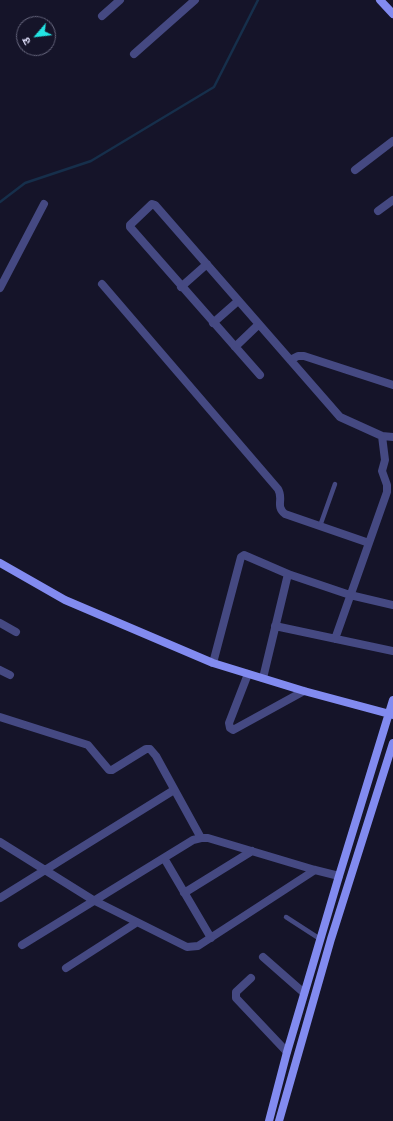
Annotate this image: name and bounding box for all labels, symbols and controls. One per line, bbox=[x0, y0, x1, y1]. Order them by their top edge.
north arrow bbox=[16, 16, 56, 56]
text: उ bbox=[19, 36, 33, 47]

